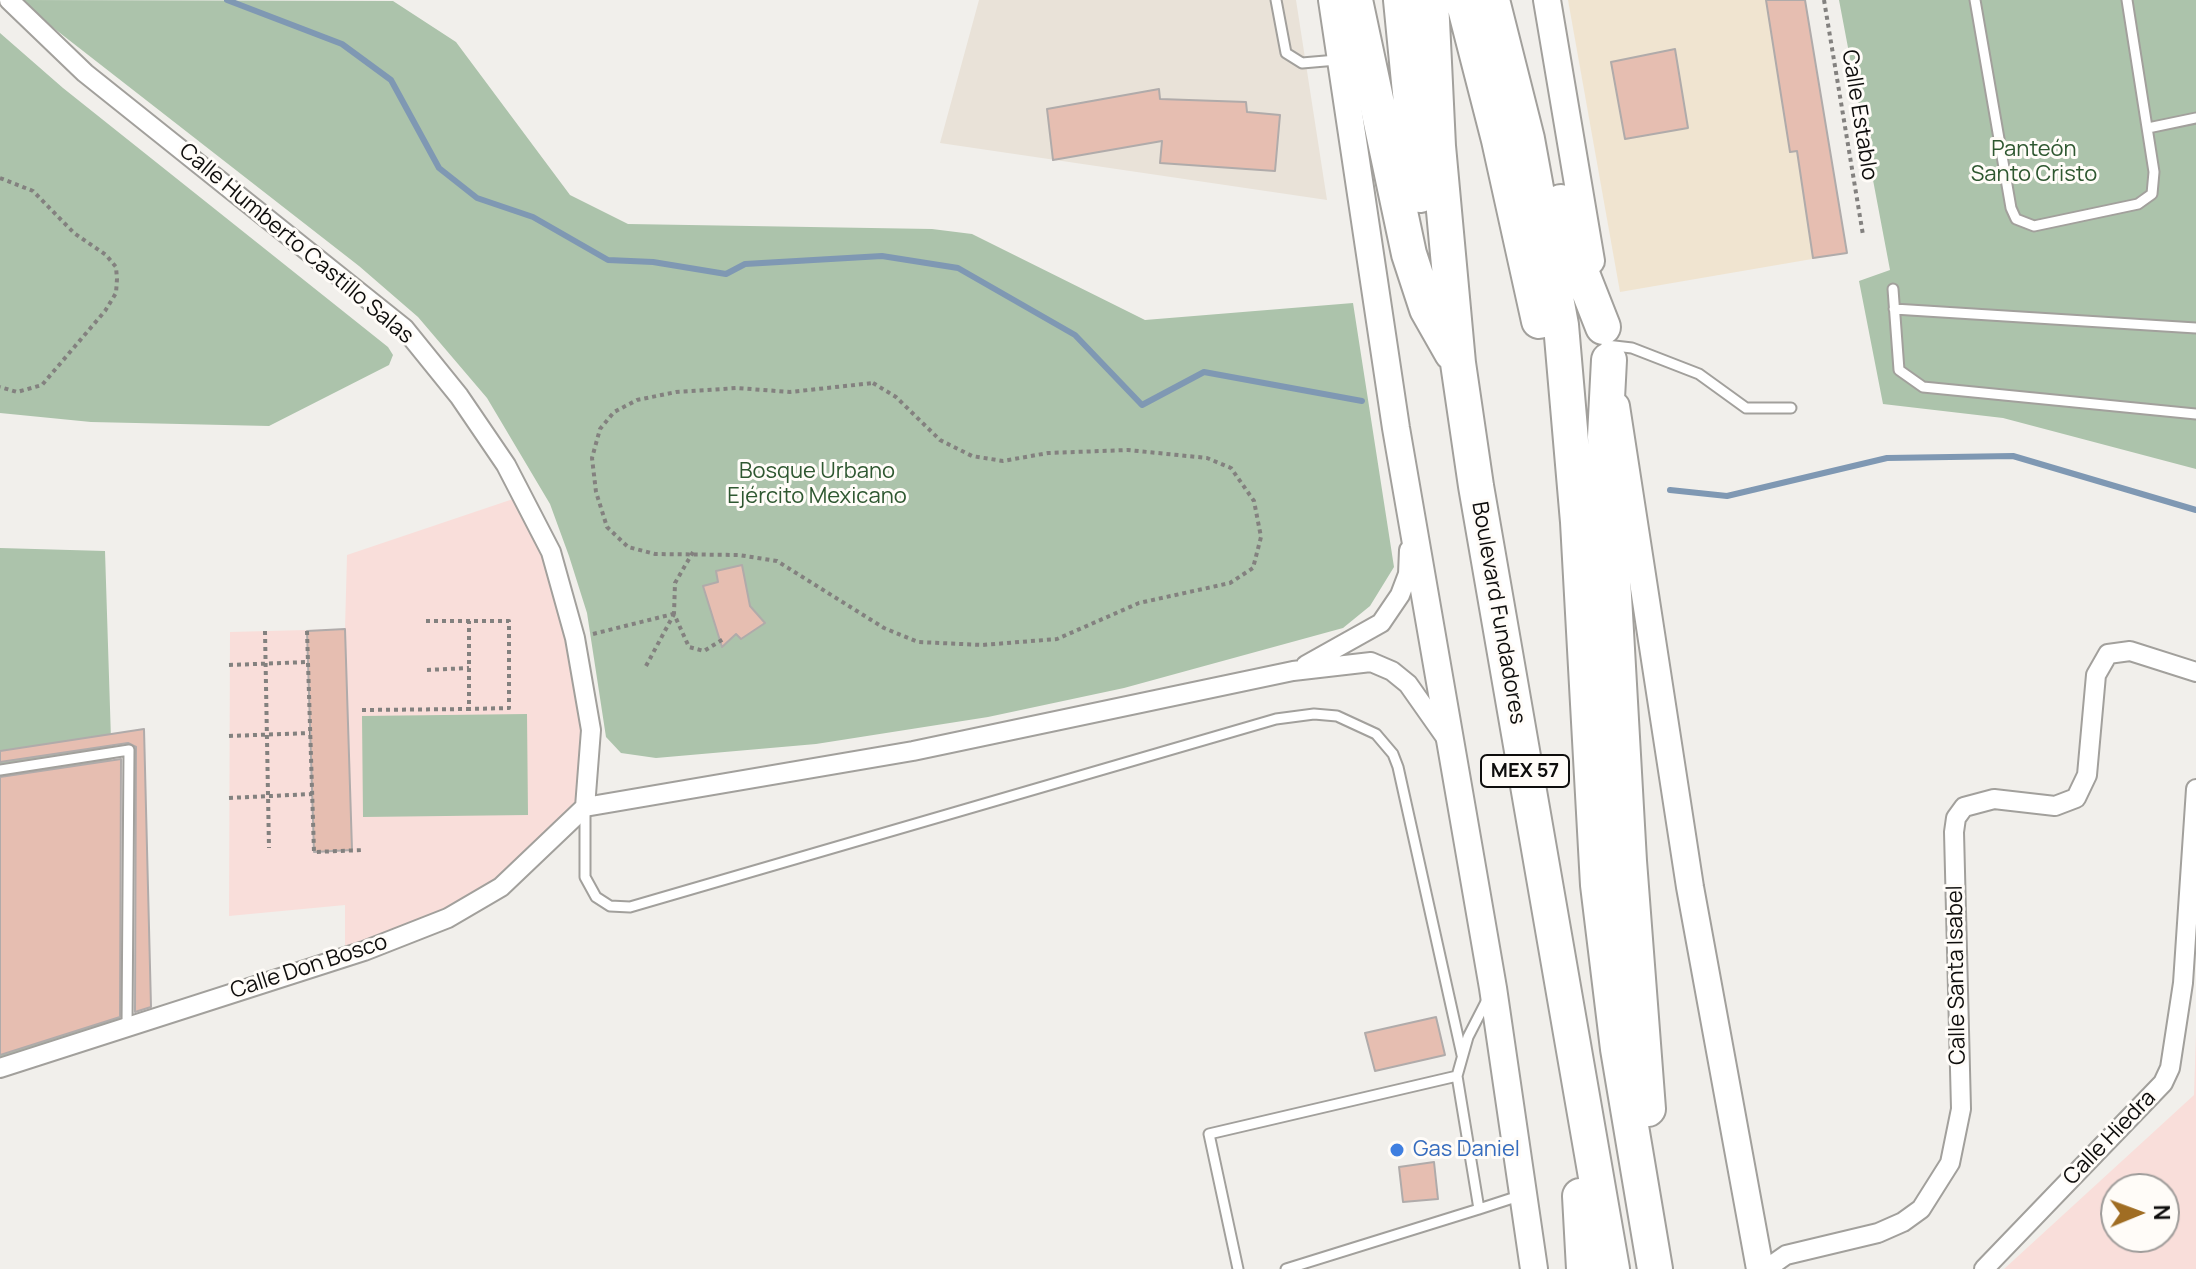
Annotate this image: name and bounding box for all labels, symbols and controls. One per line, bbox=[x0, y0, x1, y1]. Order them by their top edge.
street label: Calle Establo bbox=[1836, 48, 1882, 182]
park label: Panteón Santo Cristo bbox=[1971, 137, 2097, 188]
street label: Calle Humberto Castillo Salas bbox=[173, 138, 419, 350]
park label: Bosque Urbano Ejército Mexicano bbox=[727, 459, 907, 510]
street label: Boulevard Fundadores bbox=[1465, 500, 1531, 726]
road number: MEX 57 bbox=[1481, 755, 1569, 787]
street label: Calle Santa Isabel bbox=[1942, 885, 1972, 1065]
street label: Calle Don Bosco bbox=[227, 929, 391, 1005]
street label: Calle Hiedra bbox=[2058, 1085, 2162, 1191]
place label: Gas Daniel bbox=[1413, 1137, 1520, 1163]
marker: Gas Daniel bbox=[1388, 1141, 1406, 1159]
north arrow bbox=[2100, 1173, 2180, 1253]
text: N bbox=[2147, 1204, 2177, 1221]

